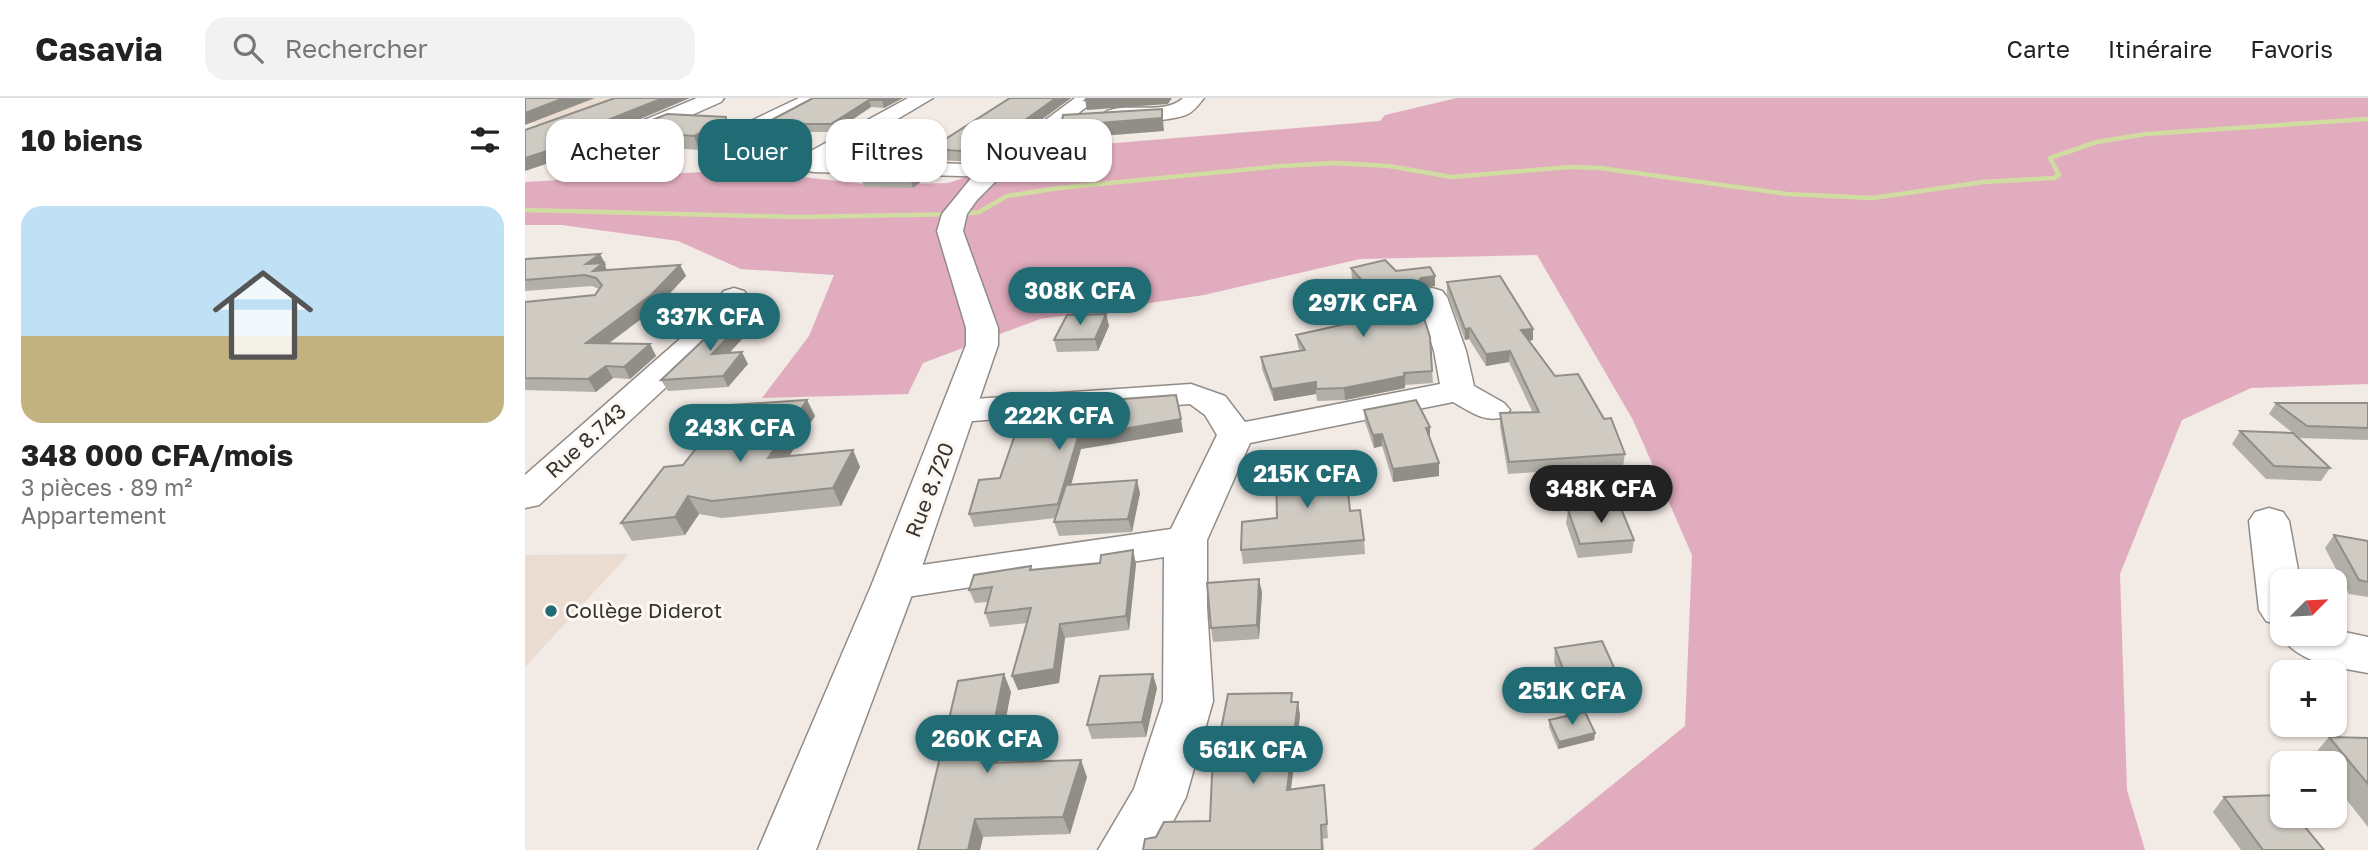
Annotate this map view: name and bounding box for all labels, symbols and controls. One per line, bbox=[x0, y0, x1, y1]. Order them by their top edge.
search box bbox=[205, 17, 695, 80]
text: Casavia bbox=[35, 29, 163, 68]
icon: search bbox=[229, 29, 267, 67]
text: Rechercher bbox=[285, 33, 428, 64]
text: Carte bbox=[2007, 34, 2070, 63]
text: Itinéraire bbox=[2108, 34, 2212, 63]
text: Favoris bbox=[2250, 34, 2333, 63]
chip: Acheter bbox=[546, 119, 684, 182]
chip: Louer bbox=[698, 119, 812, 182]
chip: Filtres bbox=[826, 119, 947, 182]
chip: Nouveau bbox=[961, 119, 1112, 182]
icon: filters bbox=[466, 121, 504, 159]
text: 10 biens bbox=[21, 122, 143, 158]
icon: home bbox=[200, 252, 326, 378]
pin: 308K CFA bbox=[1008, 268, 1152, 327]
text: 308K CFA bbox=[1024, 276, 1136, 304]
pin: 297K CFA bbox=[1291, 280, 1435, 339]
text: 297K CFA bbox=[1309, 288, 1417, 316]
pin: 337K CFA bbox=[638, 294, 782, 353]
text: 337K CFA bbox=[656, 302, 764, 330]
pin: 222K CFA bbox=[987, 392, 1131, 452]
street label: Rue 8.743 bbox=[540, 397, 631, 483]
text: 222K CFA bbox=[1004, 401, 1114, 429]
pin: 243K CFA bbox=[668, 404, 812, 464]
text: 243K CFA bbox=[685, 413, 795, 441]
text: 348 000 CFA/mois bbox=[21, 437, 293, 473]
street label: Rue 8.720 bbox=[899, 439, 959, 541]
pin: 215K CFA bbox=[1235, 450, 1379, 510]
text: 215K CFA bbox=[1253, 459, 1361, 487]
pin: 348K CFA bbox=[1529, 466, 1673, 525]
text: 3 pièces · 89 m² bbox=[21, 473, 193, 501]
text: 348K CFA bbox=[1546, 474, 1656, 502]
text: Appartement bbox=[21, 501, 166, 529]
north arrow bbox=[2270, 569, 2347, 646]
map controls bbox=[2270, 569, 2347, 828]
place label: Collège Diderot bbox=[565, 597, 722, 623]
marker: Collège Diderot bbox=[543, 603, 559, 619]
button: + bbox=[2270, 660, 2347, 737]
pin: 251K CFA bbox=[1500, 668, 1644, 727]
text: 251K CFA bbox=[1518, 676, 1626, 704]
pin: 260K CFA bbox=[915, 716, 1059, 775]
text: 260K CFA bbox=[931, 724, 1043, 752]
pin: 561K CFA bbox=[1181, 726, 1325, 786]
text: 561K CFA bbox=[1199, 735, 1307, 763]
button: − bbox=[2270, 751, 2347, 828]

